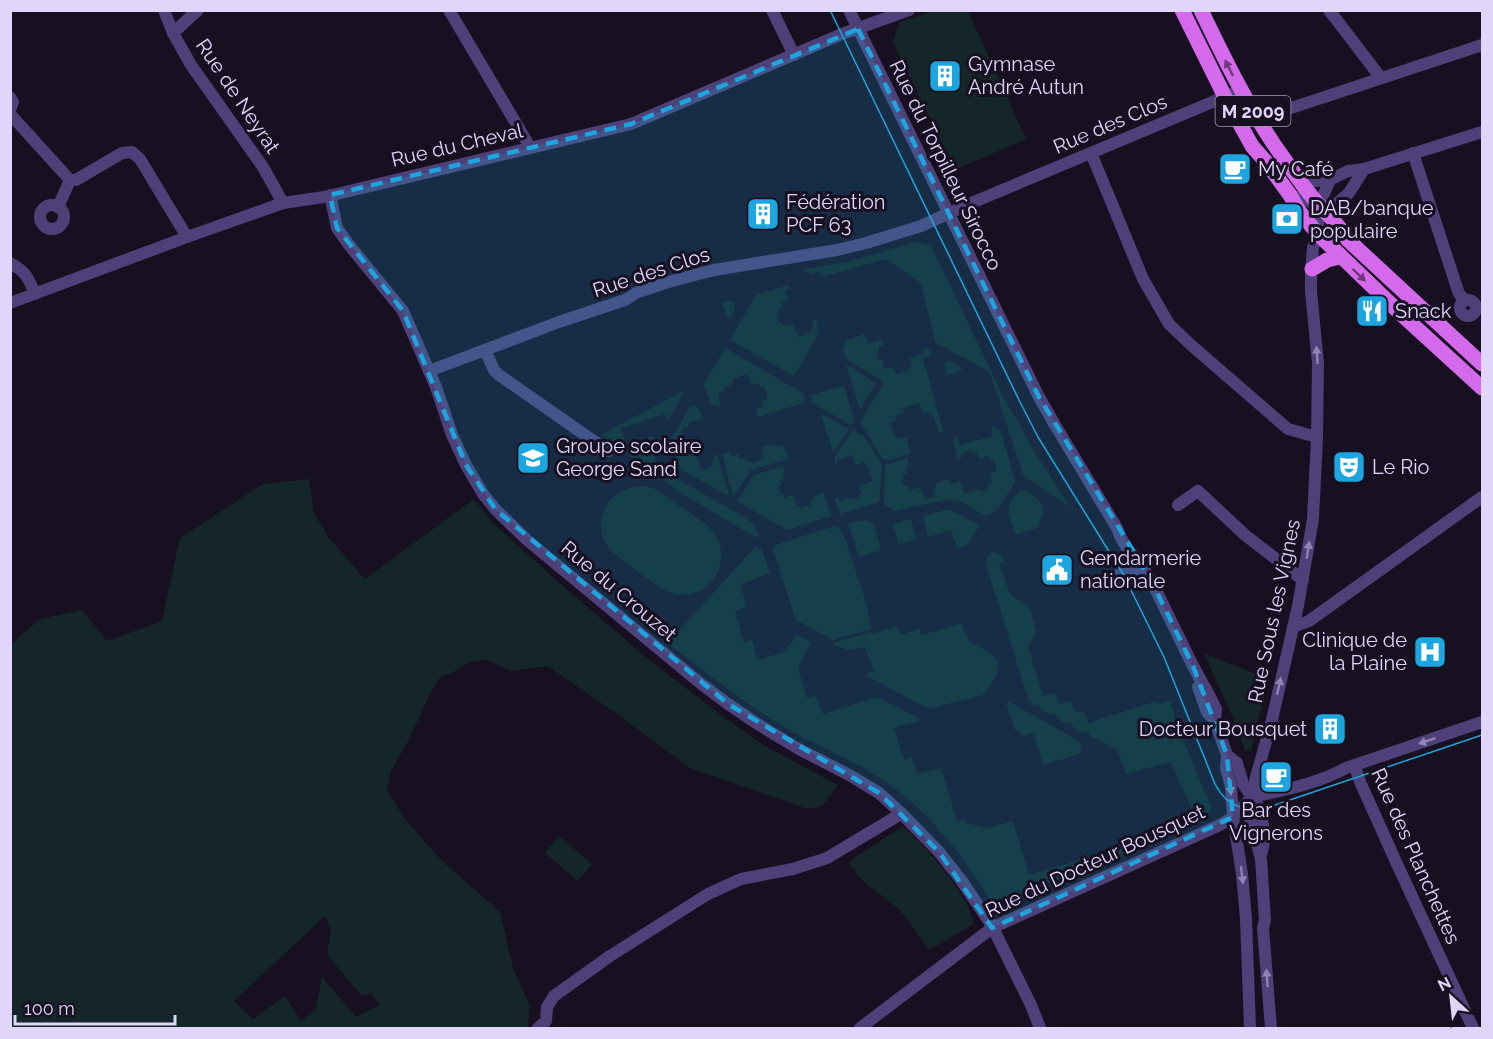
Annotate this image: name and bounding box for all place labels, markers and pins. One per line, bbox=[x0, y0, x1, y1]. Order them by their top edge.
place label: Gymnase André Autun bbox=[968, 52, 1084, 99]
building icon: Gymnase André Autun bbox=[927, 58, 963, 94]
cafe icon: My Café bbox=[1217, 151, 1253, 187]
place label: My Café bbox=[1258, 157, 1334, 181]
place label: Fédération PCF 63 bbox=[786, 190, 885, 237]
building icon: Fédération PCF 63 bbox=[745, 196, 781, 232]
place label: DAB/banque populaire bbox=[1310, 196, 1434, 243]
bank icon: DAB/banque populaire bbox=[1269, 201, 1305, 237]
restaurant icon: Snack bbox=[1354, 293, 1390, 329]
place label: Snack bbox=[1395, 299, 1452, 323]
place label: Groupe scolaire George Sand bbox=[556, 434, 702, 481]
school or university icon: Groupe scolaire George Sand bbox=[515, 440, 551, 476]
theatre icon: Le Rio bbox=[1331, 449, 1367, 485]
place label: Le Rio bbox=[1372, 455, 1430, 479]
place label: Gendarmerie nationale bbox=[1080, 546, 1202, 593]
public building icon: Gendarmerie nationale bbox=[1039, 552, 1075, 588]
place label: Clinique de la Plaine bbox=[1302, 628, 1407, 675]
hospital icon: Clinique de la Plaine bbox=[1412, 634, 1448, 670]
building icon: Docteur Bousquet bbox=[1312, 711, 1348, 747]
place label: Docteur Bousquet bbox=[1139, 717, 1307, 741]
cafe icon: Bar des Vignerons bbox=[1258, 759, 1294, 795]
place label: Bar des Vignerons bbox=[1229, 798, 1323, 845]

